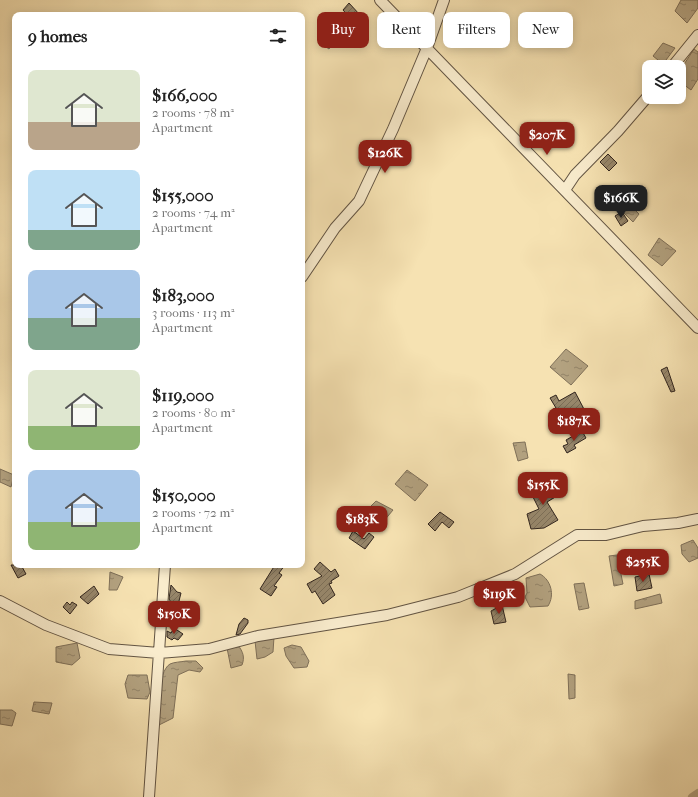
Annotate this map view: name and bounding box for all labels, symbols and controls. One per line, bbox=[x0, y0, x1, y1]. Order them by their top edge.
chip: Buy bbox=[317, 12, 369, 48]
chip: Rent bbox=[377, 12, 435, 48]
chip: Filters bbox=[443, 12, 510, 48]
chip: New bbox=[518, 12, 573, 48]
icon: filters bbox=[267, 25, 289, 47]
text: 9 homes bbox=[28, 26, 87, 46]
map controls bbox=[642, 60, 686, 104]
button: layers bbox=[642, 60, 686, 104]
text: $166,000 bbox=[152, 85, 217, 105]
icon: home bbox=[60, 86, 108, 134]
text: 2 rooms · 78 m² bbox=[152, 105, 234, 120]
text: Apartment bbox=[152, 120, 213, 135]
pin: $207K bbox=[519, 122, 575, 156]
text: $207K bbox=[529, 127, 565, 142]
pin: $126K bbox=[357, 140, 413, 174]
text: $126K bbox=[368, 145, 402, 160]
text: $155,000 bbox=[152, 185, 214, 205]
pin: $166K bbox=[593, 185, 649, 219]
icon: home bbox=[60, 186, 108, 234]
text: $166K bbox=[603, 190, 639, 205]
text: 2 rooms · 74 m² bbox=[152, 205, 235, 220]
text: Apartment bbox=[152, 220, 213, 235]
text: $183,000 bbox=[152, 285, 215, 305]
icon: home bbox=[60, 286, 108, 334]
text: 3 rooms · 113 m² bbox=[152, 305, 234, 320]
text: Apartment bbox=[152, 320, 213, 335]
text: $119,000 bbox=[152, 385, 214, 405]
icon: home bbox=[60, 386, 108, 434]
text: 2 rooms · 80 m² bbox=[152, 405, 235, 420]
pin: $187K bbox=[546, 408, 602, 442]
text: $187K bbox=[557, 413, 591, 428]
text: Apartment bbox=[152, 420, 213, 435]
pin: $155K bbox=[515, 472, 571, 506]
text: $155K bbox=[527, 477, 559, 492]
text: $150,000 bbox=[152, 485, 216, 505]
icon: home bbox=[60, 486, 108, 534]
text: 2 rooms · 72 m² bbox=[152, 505, 234, 520]
pin: $183K bbox=[334, 506, 390, 540]
text: $183K bbox=[345, 511, 379, 526]
text: Apartment bbox=[152, 520, 213, 535]
pin: $255K bbox=[615, 549, 671, 583]
text: $255K bbox=[626, 554, 660, 569]
pin: $119K bbox=[471, 581, 527, 615]
text: $119K bbox=[483, 586, 515, 601]
pin: $150K bbox=[146, 601, 202, 635]
text: $150K bbox=[157, 606, 191, 621]

